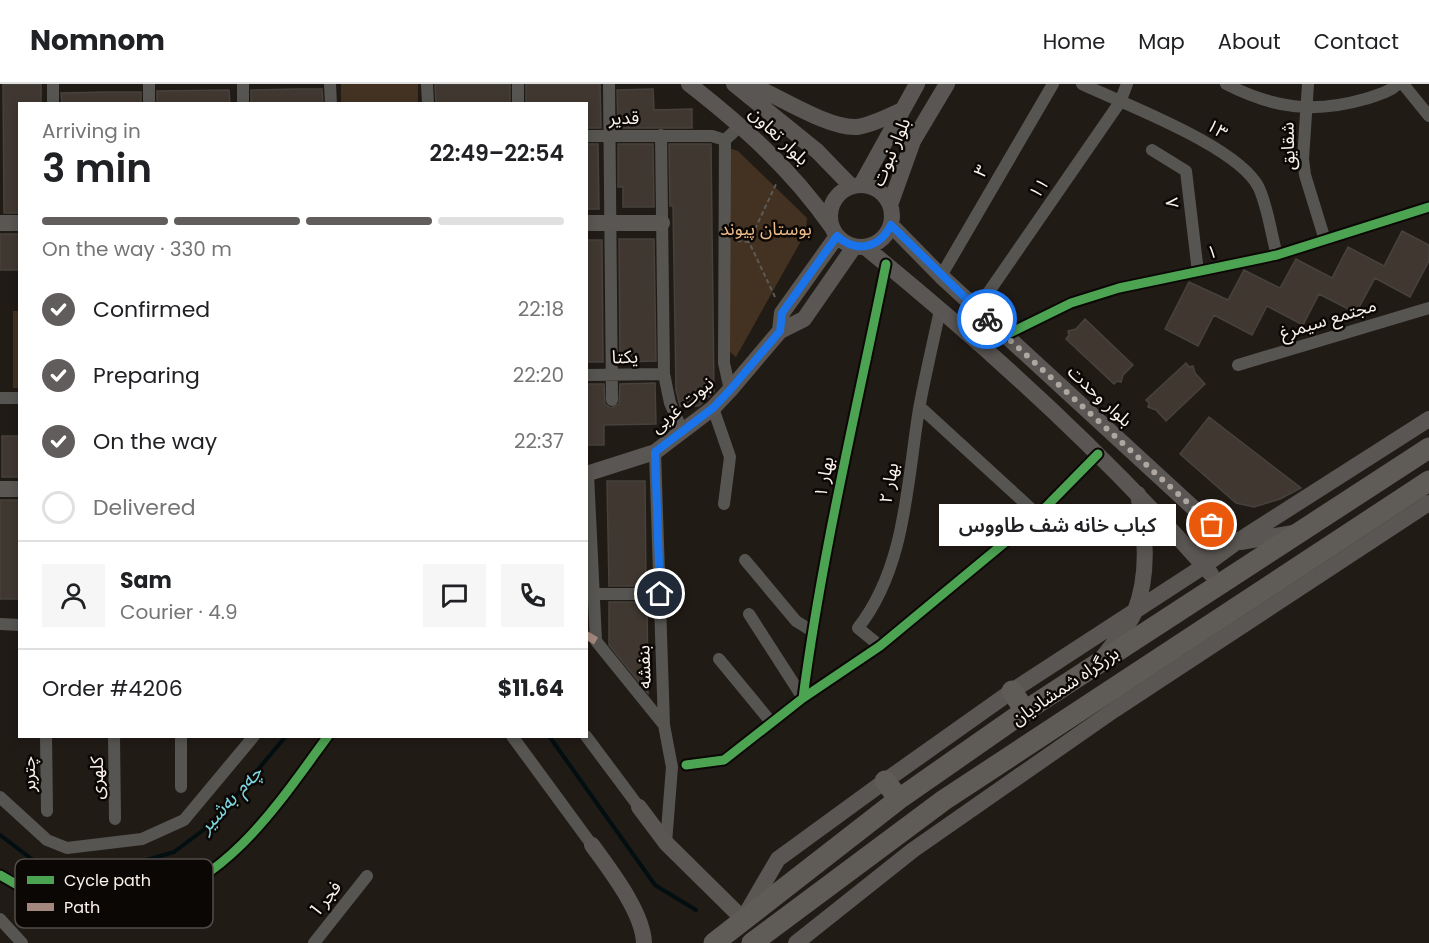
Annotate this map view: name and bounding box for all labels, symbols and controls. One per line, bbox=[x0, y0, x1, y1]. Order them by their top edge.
text: Nomnom bbox=[30, 21, 165, 60]
text: Home bbox=[1043, 27, 1105, 56]
text: Map bbox=[1138, 27, 1185, 56]
text: About bbox=[1218, 27, 1281, 56]
text: Contact bbox=[1314, 27, 1399, 56]
street label: بلوار تعاون bbox=[744, 101, 815, 171]
street label: قدیر bbox=[608, 105, 639, 130]
street label: ۱۳ bbox=[1202, 112, 1233, 145]
street label: بلوار نبوت bbox=[865, 114, 916, 190]
text: Arriving in bbox=[42, 117, 141, 145]
street label: شقایق bbox=[1275, 122, 1300, 170]
text: 22:49–22:54 bbox=[429, 138, 564, 169]
text: 3 min bbox=[42, 141, 152, 196]
street label: ۳ bbox=[967, 160, 994, 181]
street label: ۱۱ bbox=[1022, 172, 1055, 203]
street label: ۸ bbox=[1158, 196, 1185, 210]
park label: بوستان پیوند bbox=[720, 216, 812, 241]
text: On the way · 330 m bbox=[42, 235, 232, 263]
street label: ۱ bbox=[1204, 238, 1220, 265]
courier bbox=[957, 289, 1017, 349]
street label: مجتمع سیمرغ bbox=[1276, 292, 1380, 347]
icon: check bbox=[42, 293, 75, 326]
text: Confirmed bbox=[93, 294, 210, 325]
text: 22:18 bbox=[518, 295, 564, 323]
icon: bike bbox=[971, 303, 1004, 336]
street label: یکتا bbox=[612, 344, 638, 369]
icon: check bbox=[42, 359, 75, 392]
street label: بلوار وحدت bbox=[1062, 359, 1138, 432]
text: Preparing bbox=[93, 360, 200, 391]
text: 22:20 bbox=[513, 361, 564, 389]
street label: نبوت غربی bbox=[645, 371, 719, 439]
icon: check bbox=[42, 425, 75, 458]
text: On the way bbox=[93, 426, 217, 457]
text: 22:37 bbox=[514, 427, 564, 455]
street label: بهار ۱ bbox=[807, 454, 840, 499]
street label: بهار ۲ bbox=[873, 461, 904, 505]
text: Delivered bbox=[93, 492, 196, 523]
pin bbox=[1186, 499, 1237, 550]
callout: کباب خانه شف طاووس bbox=[939, 504, 1176, 546]
icon: bag bbox=[1195, 508, 1228, 541]
text: کباب خانه شف طاووس bbox=[959, 511, 1156, 539]
button: person bbox=[42, 564, 105, 627]
button: chat bbox=[423, 564, 486, 627]
button: phone bbox=[501, 564, 564, 627]
text: Sam bbox=[120, 565, 172, 596]
pin bbox=[634, 568, 685, 619]
icon: home bbox=[643, 577, 676, 610]
text: Courier · 4.9 bbox=[120, 598, 238, 626]
street label: بزرگراه شمشادیان bbox=[1006, 640, 1123, 731]
street label: بنفشه bbox=[630, 645, 657, 689]
text: Order #4206 bbox=[42, 673, 183, 704]
text: $11.64 bbox=[498, 673, 564, 704]
street label: چتربر bbox=[16, 756, 41, 793]
street label: کلهری bbox=[84, 756, 109, 799]
water label: چەم بەشیر bbox=[190, 759, 270, 841]
legend bbox=[15, 859, 213, 928]
text: Cycle path bbox=[64, 869, 151, 892]
street label: فجر 1 bbox=[304, 875, 347, 920]
text: Path bbox=[64, 896, 100, 919]

